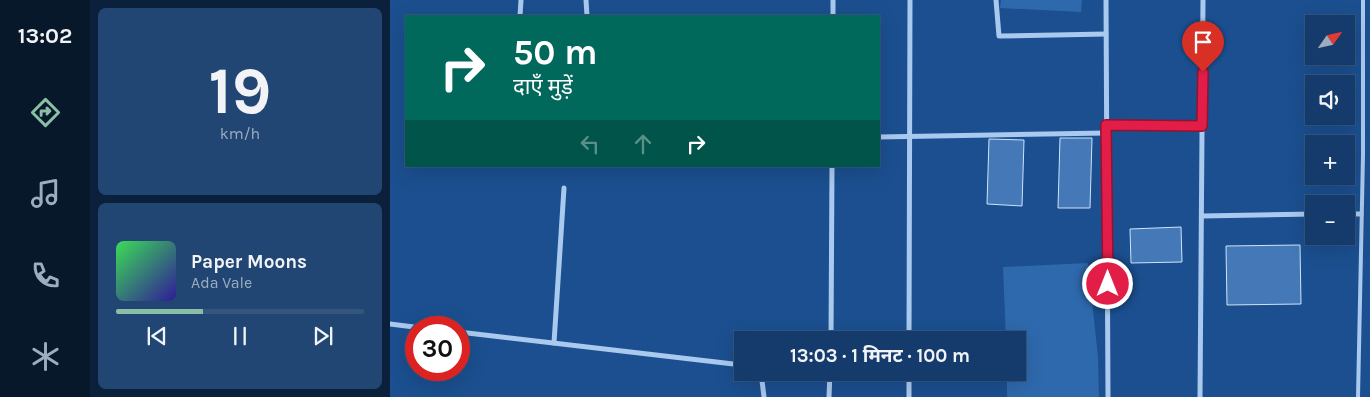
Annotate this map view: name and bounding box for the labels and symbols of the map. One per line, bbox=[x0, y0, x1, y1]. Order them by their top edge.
north arrow bbox=[1305, 15, 1355, 65]
pin bbox=[1182, 21, 1224, 72]
position arrow bbox=[1081, 257, 1133, 309]
speed limit sign: 30 bbox=[405, 316, 470, 381]

